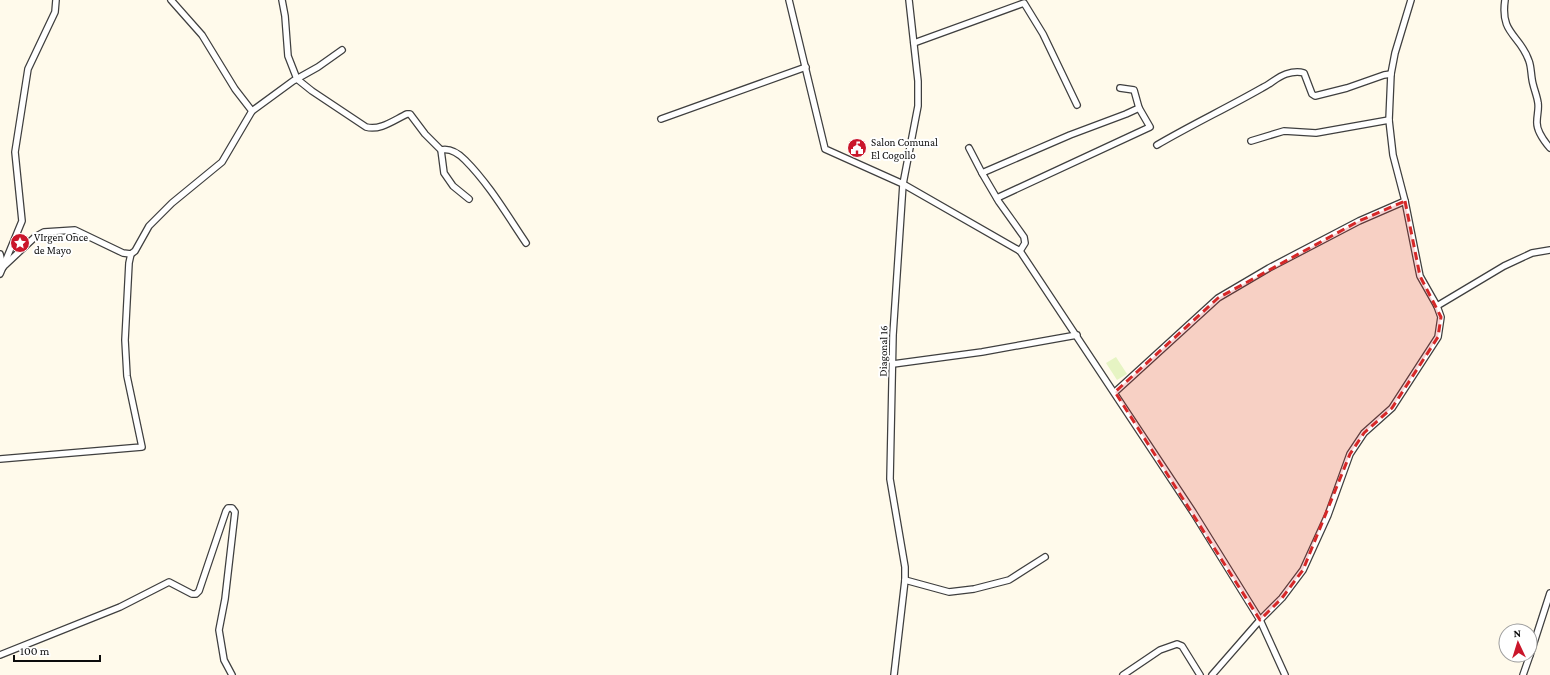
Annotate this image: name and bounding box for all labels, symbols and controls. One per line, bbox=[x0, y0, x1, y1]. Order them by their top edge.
place label: Salon Comunal El Cogollo bbox=[871, 136, 938, 162]
public building icon: Salon Comunal El Cogollo bbox=[846, 137, 868, 159]
place label: VIrgen Once de Mayo bbox=[34, 231, 88, 257]
place icon: VIrgen Once de Mayo bbox=[9, 232, 31, 254]
street label: Diagonal 16 bbox=[877, 325, 890, 377]
north arrow bbox=[1498, 623, 1538, 663]
text: N bbox=[1513, 627, 1522, 639]
scale bar bbox=[14, 637, 100, 663]
text: 100 m bbox=[20, 644, 50, 658]

